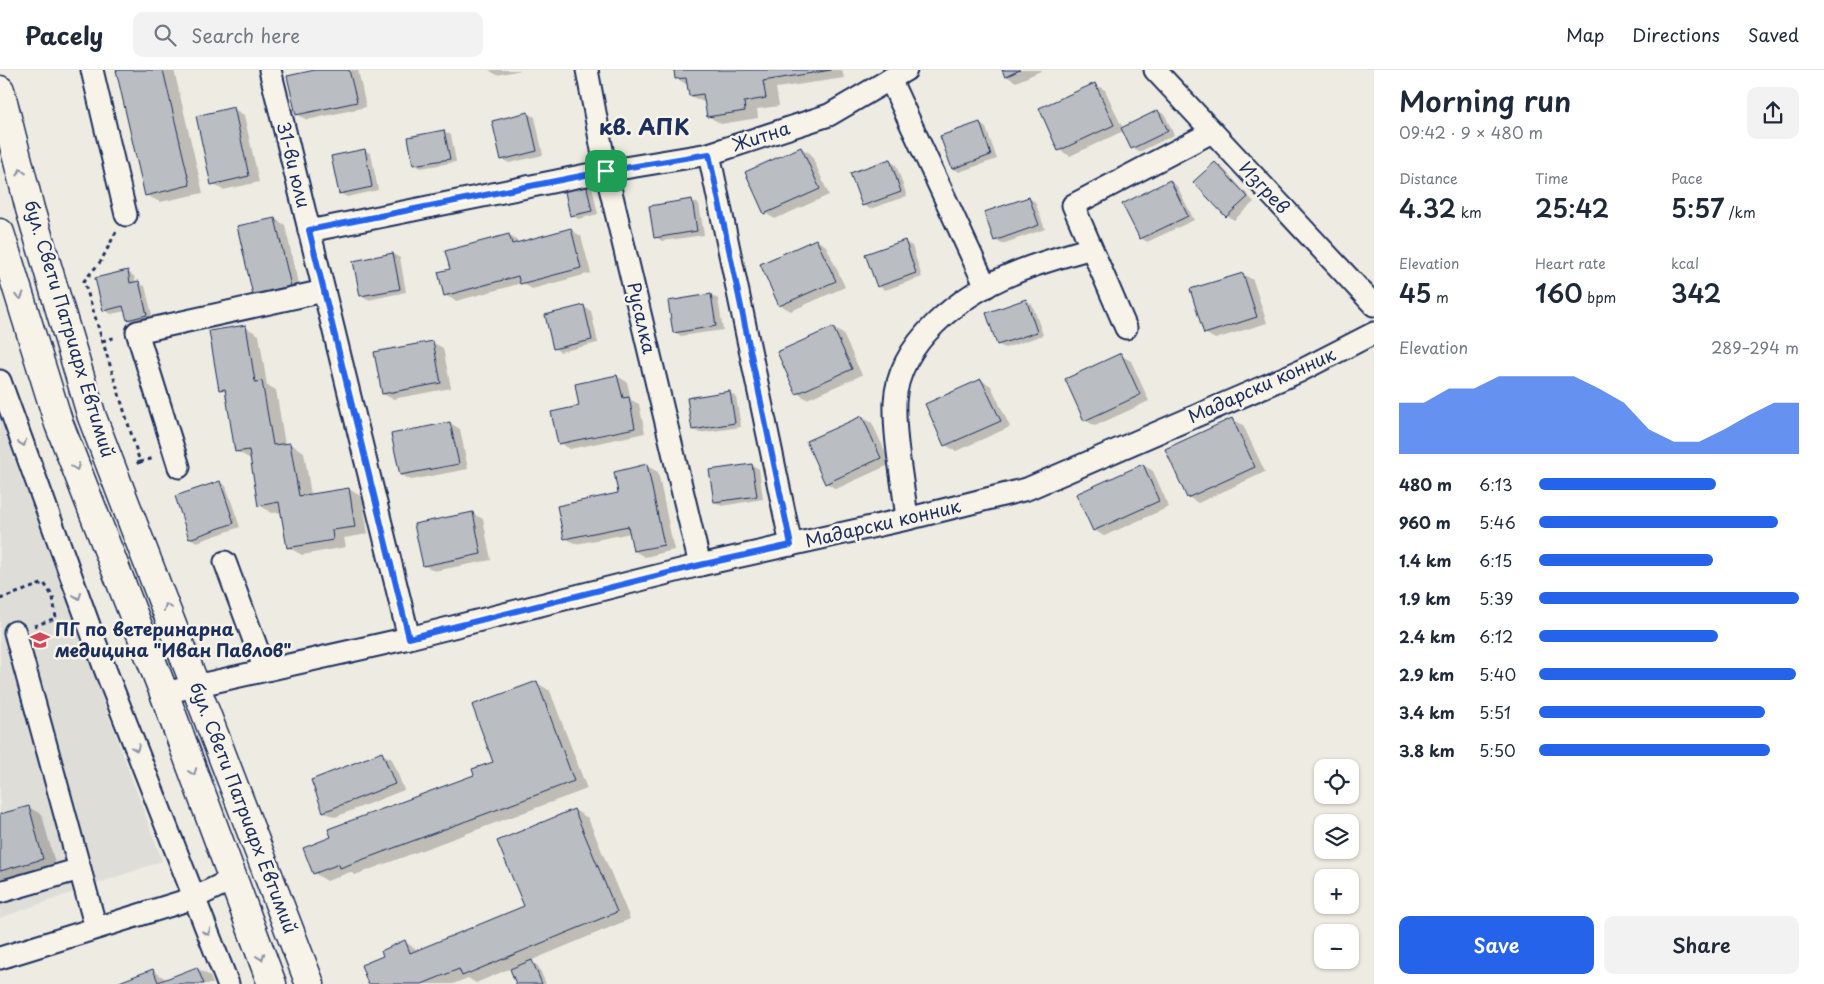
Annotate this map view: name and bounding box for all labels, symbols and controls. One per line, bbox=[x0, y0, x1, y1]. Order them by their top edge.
search box bbox=[133, 12, 483, 57]
text: Pacely bbox=[25, 17, 103, 53]
icon: search bbox=[151, 21, 179, 49]
text: Search here bbox=[191, 21, 300, 49]
text: Map bbox=[1566, 21, 1604, 48]
text: Directions bbox=[1632, 21, 1720, 48]
text: Saved bbox=[1748, 21, 1799, 48]
text: Morning run bbox=[1399, 79, 1571, 122]
button: share bbox=[1747, 87, 1799, 139]
district label: кв. АПК bbox=[599, 109, 690, 142]
street label: Житна bbox=[728, 113, 794, 158]
street label: 31-ви юли bbox=[271, 119, 318, 211]
text: 09:42 · 9 × 480 m bbox=[1399, 120, 1543, 144]
pin bbox=[585, 150, 627, 192]
street label: Изгрев bbox=[1234, 155, 1296, 219]
icon: arrive bbox=[592, 157, 620, 185]
one-way arrow bbox=[16, 167, 27, 176]
text: Distance bbox=[1399, 168, 1458, 189]
text: Time bbox=[1535, 168, 1568, 189]
text: Pace bbox=[1671, 168, 1703, 189]
text: 4.32 bbox=[1399, 189, 1456, 227]
text: 25:42 bbox=[1535, 189, 1609, 227]
text: 5:57 bbox=[1671, 189, 1724, 227]
street label: бул. Свети Патриарх Евтимий bbox=[18, 197, 122, 460]
text: km bbox=[1456, 202, 1482, 223]
text: /km bbox=[1724, 202, 1756, 223]
text: Elevation bbox=[1399, 253, 1459, 274]
text: Heart rate bbox=[1535, 253, 1606, 274]
text: kcal bbox=[1671, 253, 1699, 274]
text: 45 bbox=[1399, 274, 1432, 312]
text: 160 bbox=[1535, 274, 1583, 312]
text: 342 bbox=[1671, 274, 1721, 312]
street label: Русалка bbox=[621, 279, 664, 357]
text: m bbox=[1432, 287, 1449, 308]
text: bpm bbox=[1583, 287, 1616, 308]
one-way arrow bbox=[14, 292, 24, 300]
text: Elevation bbox=[1399, 335, 1468, 359]
text: 289–294 m bbox=[1711, 335, 1799, 359]
street label: Мадарски конник bbox=[1183, 340, 1340, 429]
one-way arrow bbox=[17, 438, 27, 447]
one-way arrow bbox=[70, 462, 80, 471]
text: 480 m bbox=[1399, 472, 1452, 496]
text: 6:13 bbox=[1479, 472, 1513, 496]
street label: Мадарски конник bbox=[802, 491, 963, 554]
text: 960 m bbox=[1399, 510, 1451, 534]
text: 5:46 bbox=[1479, 510, 1516, 534]
text: 1.4 km bbox=[1399, 548, 1451, 572]
text: 6:15 bbox=[1479, 548, 1512, 572]
text: 1.9 km bbox=[1399, 586, 1451, 610]
text: 5:39 bbox=[1479, 586, 1513, 610]
one-way arrow bbox=[72, 591, 82, 600]
one-way arrow bbox=[162, 604, 172, 612]
place label: ПГ по ветеринарна медицина "Иван Павлов" bbox=[55, 615, 292, 663]
text: 2.4 km bbox=[1399, 624, 1455, 648]
text: 6:12 bbox=[1479, 624, 1513, 648]
school or university icon: ПГ по ветеринарна медицина "Иван Павлов" bbox=[29, 629, 51, 651]
text: 2.9 km bbox=[1399, 662, 1454, 686]
text: 5:40 bbox=[1479, 662, 1516, 686]
street label: бул. Свети Патриарх Евтимий bbox=[184, 678, 305, 937]
text: 3.4 km bbox=[1399, 700, 1455, 724]
text: 5:51 bbox=[1479, 700, 1511, 724]
text: 3.8 km bbox=[1399, 738, 1455, 762]
text: 5:50 bbox=[1479, 738, 1516, 762]
one-way arrow bbox=[129, 743, 140, 752]
map controls bbox=[1314, 759, 1359, 969]
button: locate bbox=[1314, 759, 1359, 804]
one-way arrow bbox=[187, 767, 197, 775]
button: layers bbox=[1314, 814, 1359, 859]
button: + bbox=[1314, 869, 1359, 914]
button: Save bbox=[1399, 916, 1594, 974]
button: Share bbox=[1604, 916, 1799, 974]
button: − bbox=[1314, 924, 1359, 969]
one-way arrow bbox=[201, 927, 212, 936]
one-way arrow bbox=[255, 952, 265, 960]

